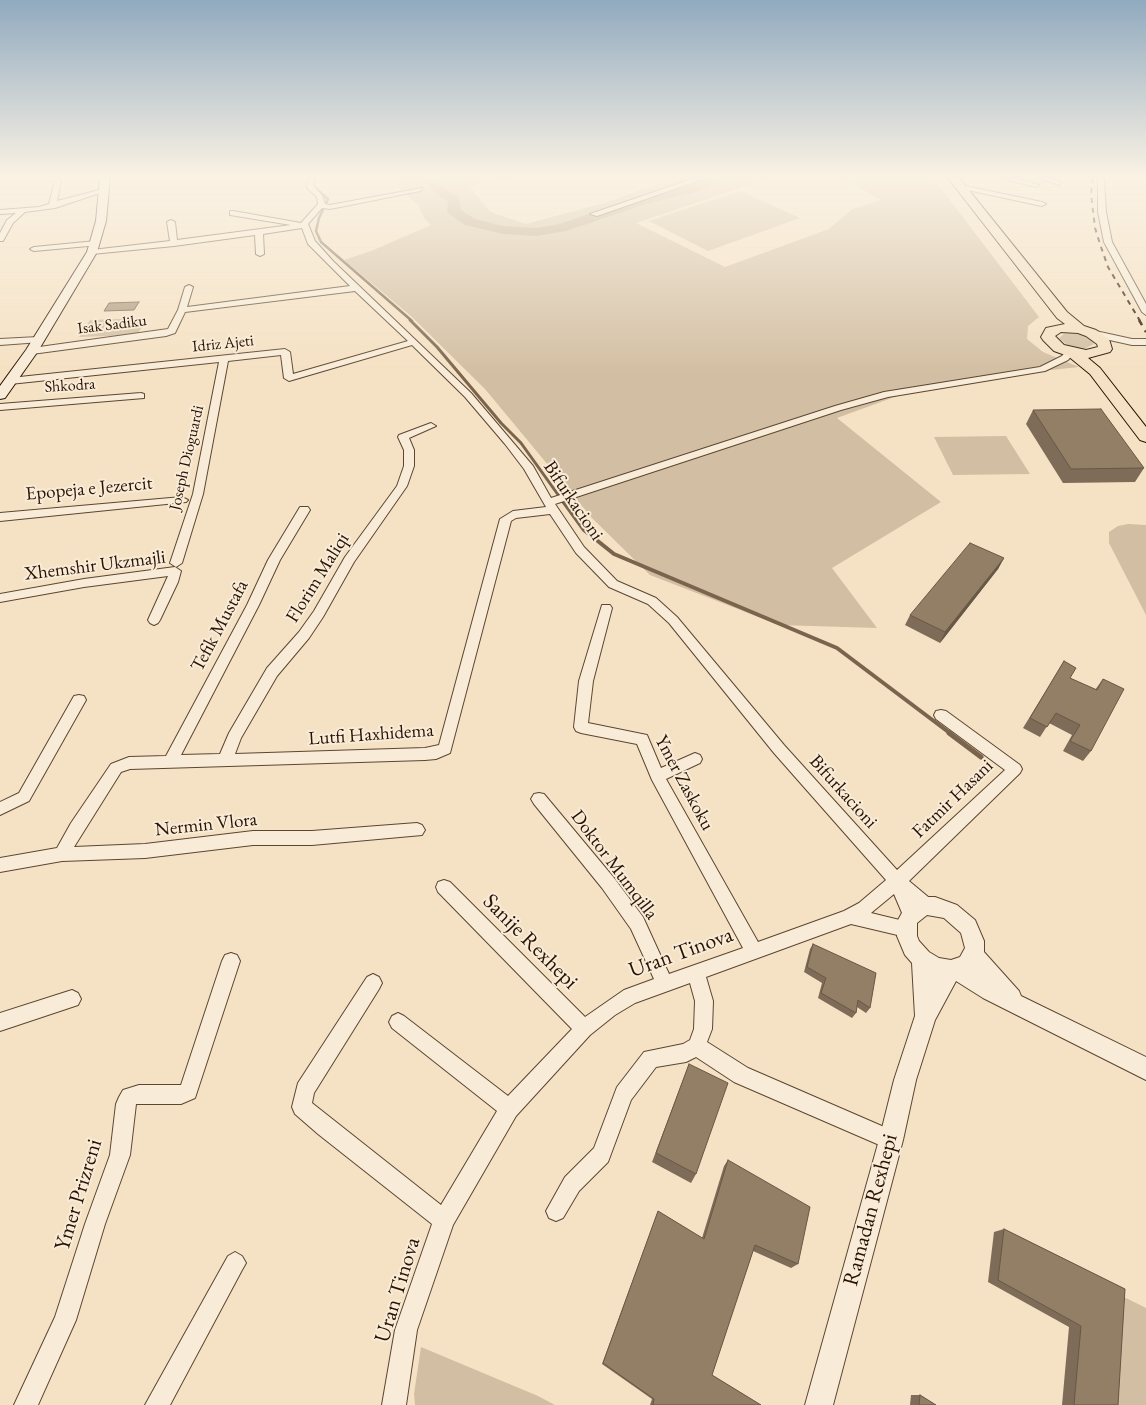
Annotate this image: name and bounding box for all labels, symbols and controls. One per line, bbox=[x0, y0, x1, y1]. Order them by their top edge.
street label: Isak Sadiku bbox=[76, 311, 148, 339]
street label: Idriz Ajeti bbox=[191, 331, 255, 357]
street label: Shkodra bbox=[44, 375, 96, 397]
street label: Joseph Dioguardi bbox=[166, 404, 208, 512]
street label: Bifurkacioni bbox=[538, 457, 608, 545]
street label: Epopeja e Jezercit bbox=[25, 472, 153, 506]
street label: Florim Maliqi bbox=[281, 529, 355, 627]
street label: Xhemshir Ukzmajli bbox=[23, 546, 167, 586]
street label: Tefik Mustafa bbox=[186, 576, 254, 676]
street label: Lutfi Haxhidema bbox=[308, 719, 434, 751]
street label: Ymer Zaskoku bbox=[649, 731, 719, 835]
street label: Bifurkacioni bbox=[804, 750, 882, 834]
street label: Fatmir Hasani bbox=[908, 755, 998, 843]
street label: Doktor Mumqilla bbox=[565, 806, 663, 924]
street label: Nermin Vlora bbox=[154, 808, 258, 842]
street label: Sanije Rexhepi bbox=[477, 889, 583, 995]
street label: Uran Tinova bbox=[625, 922, 737, 984]
street label: Ramadan Rexhepi bbox=[838, 1131, 904, 1289]
street label: Ymer Prizreni bbox=[50, 1136, 108, 1254]
street label: Uran Tinova bbox=[369, 1234, 427, 1346]

